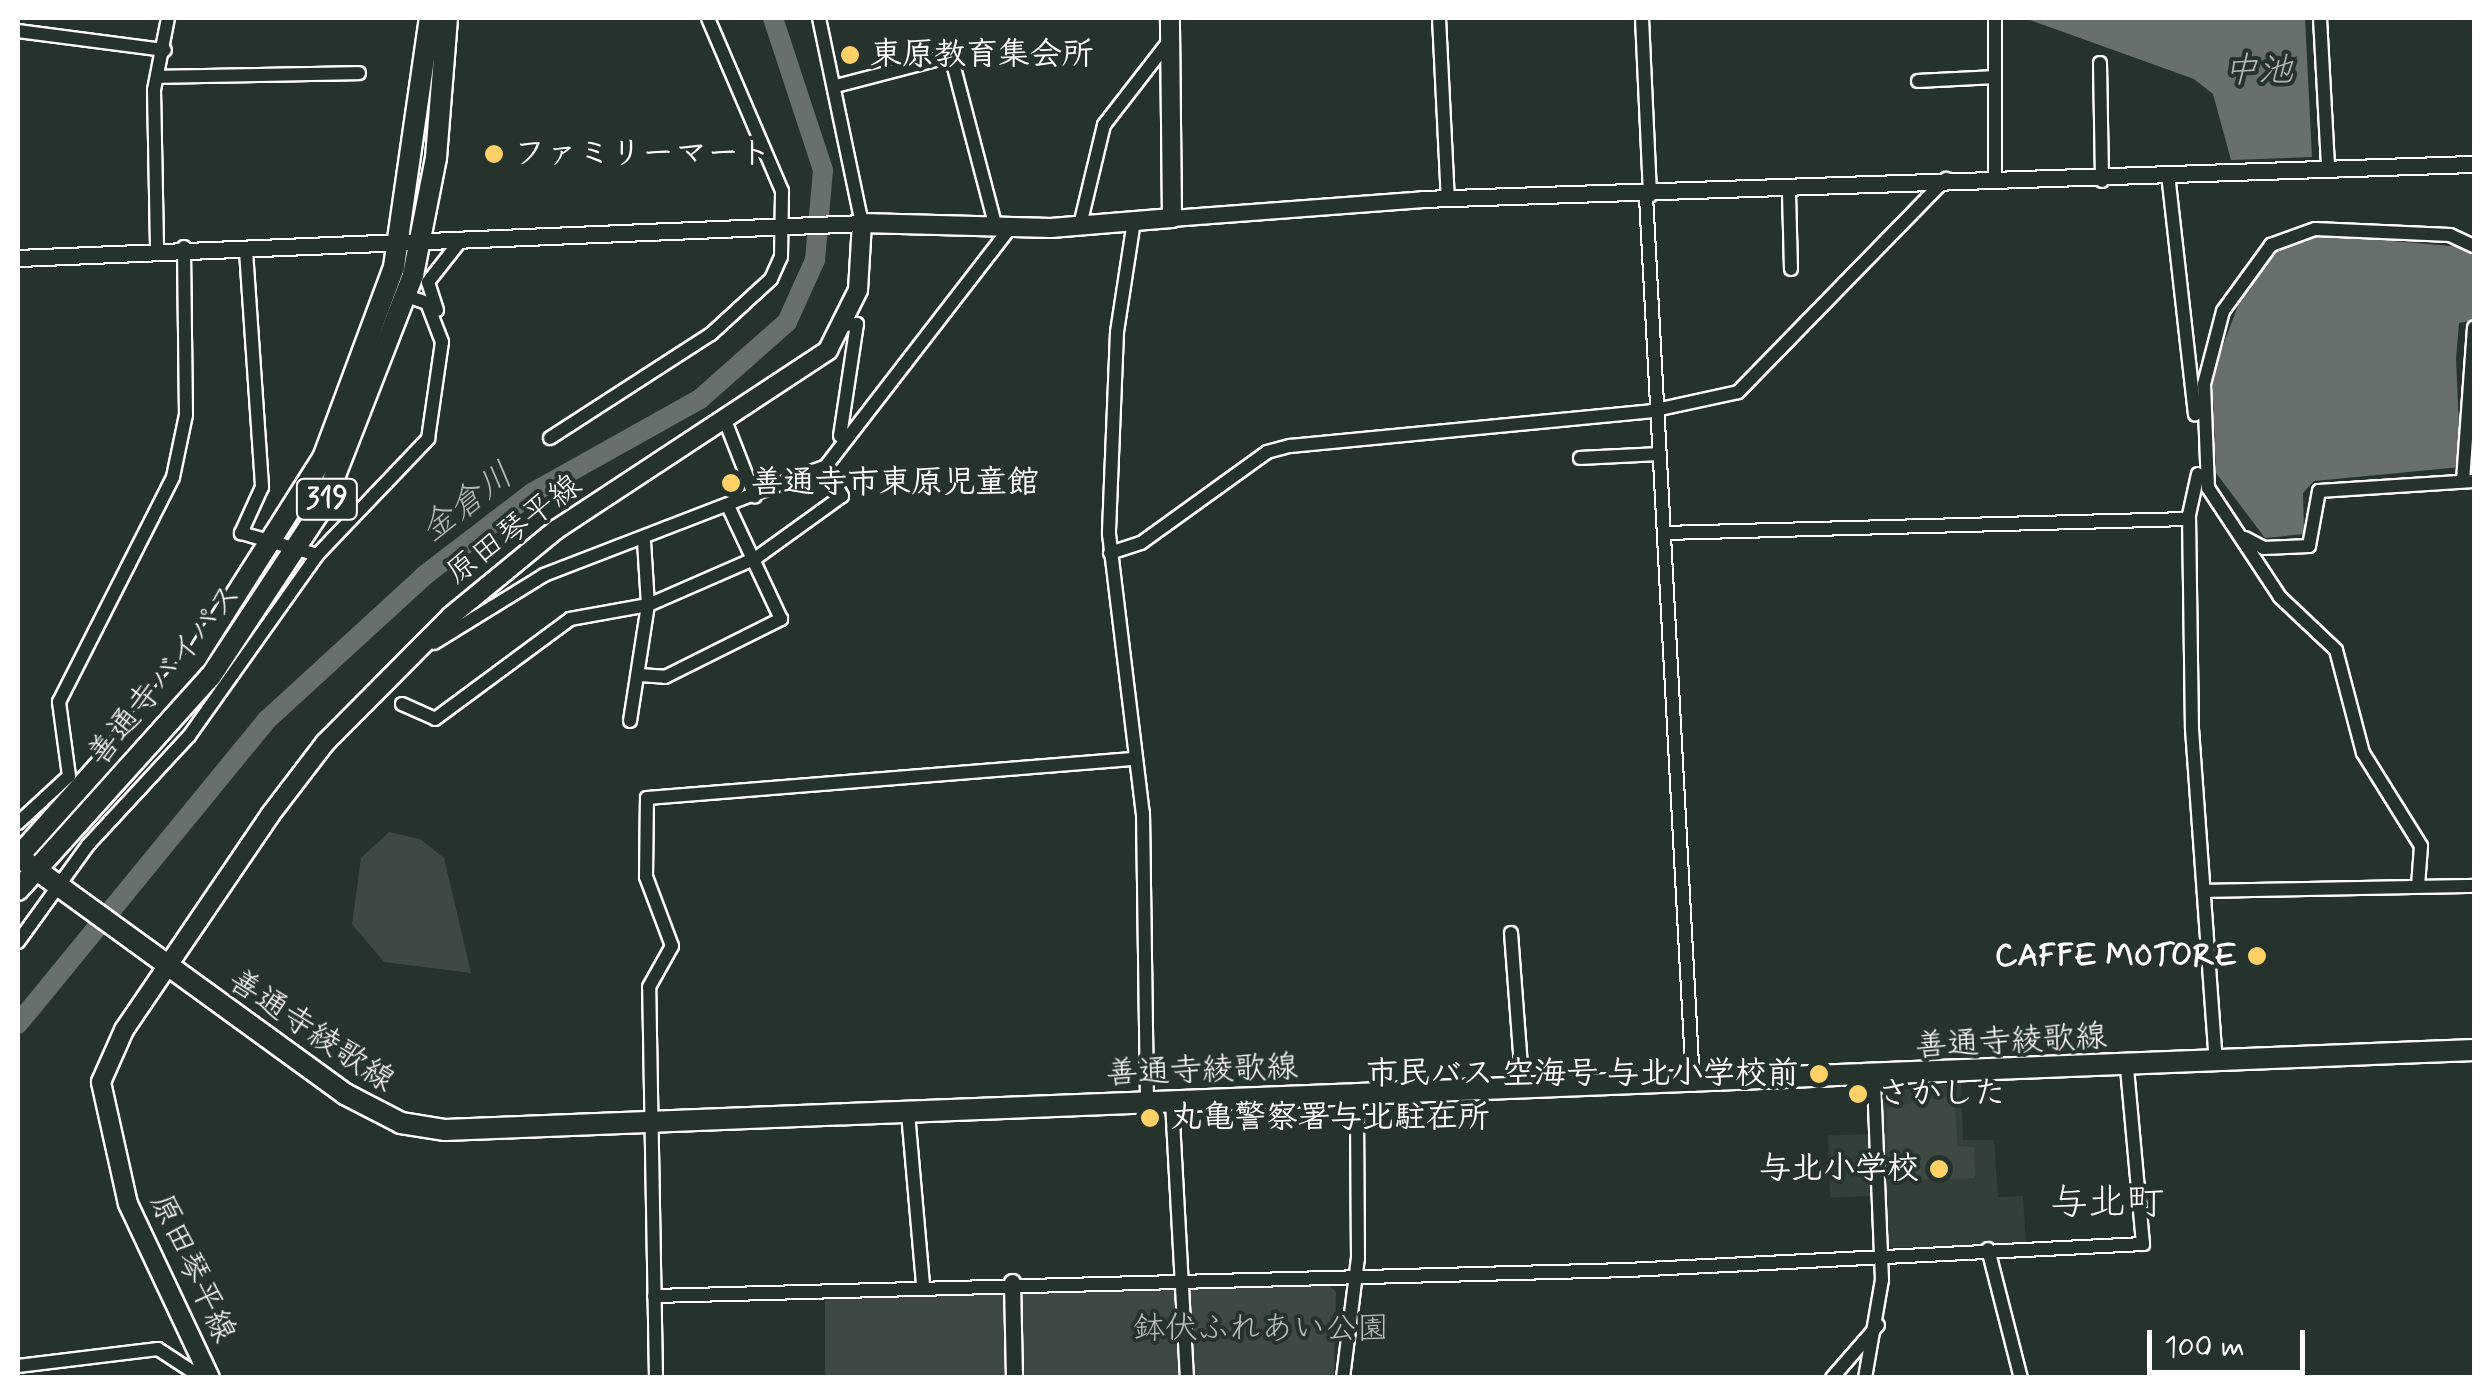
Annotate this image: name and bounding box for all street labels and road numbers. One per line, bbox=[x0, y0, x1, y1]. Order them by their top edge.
street label: 原田琴平線 bbox=[439, 467, 589, 593]
road number: 319 bbox=[294, 474, 360, 524]
street label: 善通寺バイパス bbox=[80, 576, 250, 774]
street label: 善通寺綾歌線 bbox=[221, 961, 401, 1101]
street label: 善通寺綾歌線 bbox=[1914, 1018, 2108, 1066]
street label: 善通寺綾歌線 bbox=[1105, 1048, 1299, 1094]
street label: 原田琴平線 bbox=[141, 1187, 243, 1349]

